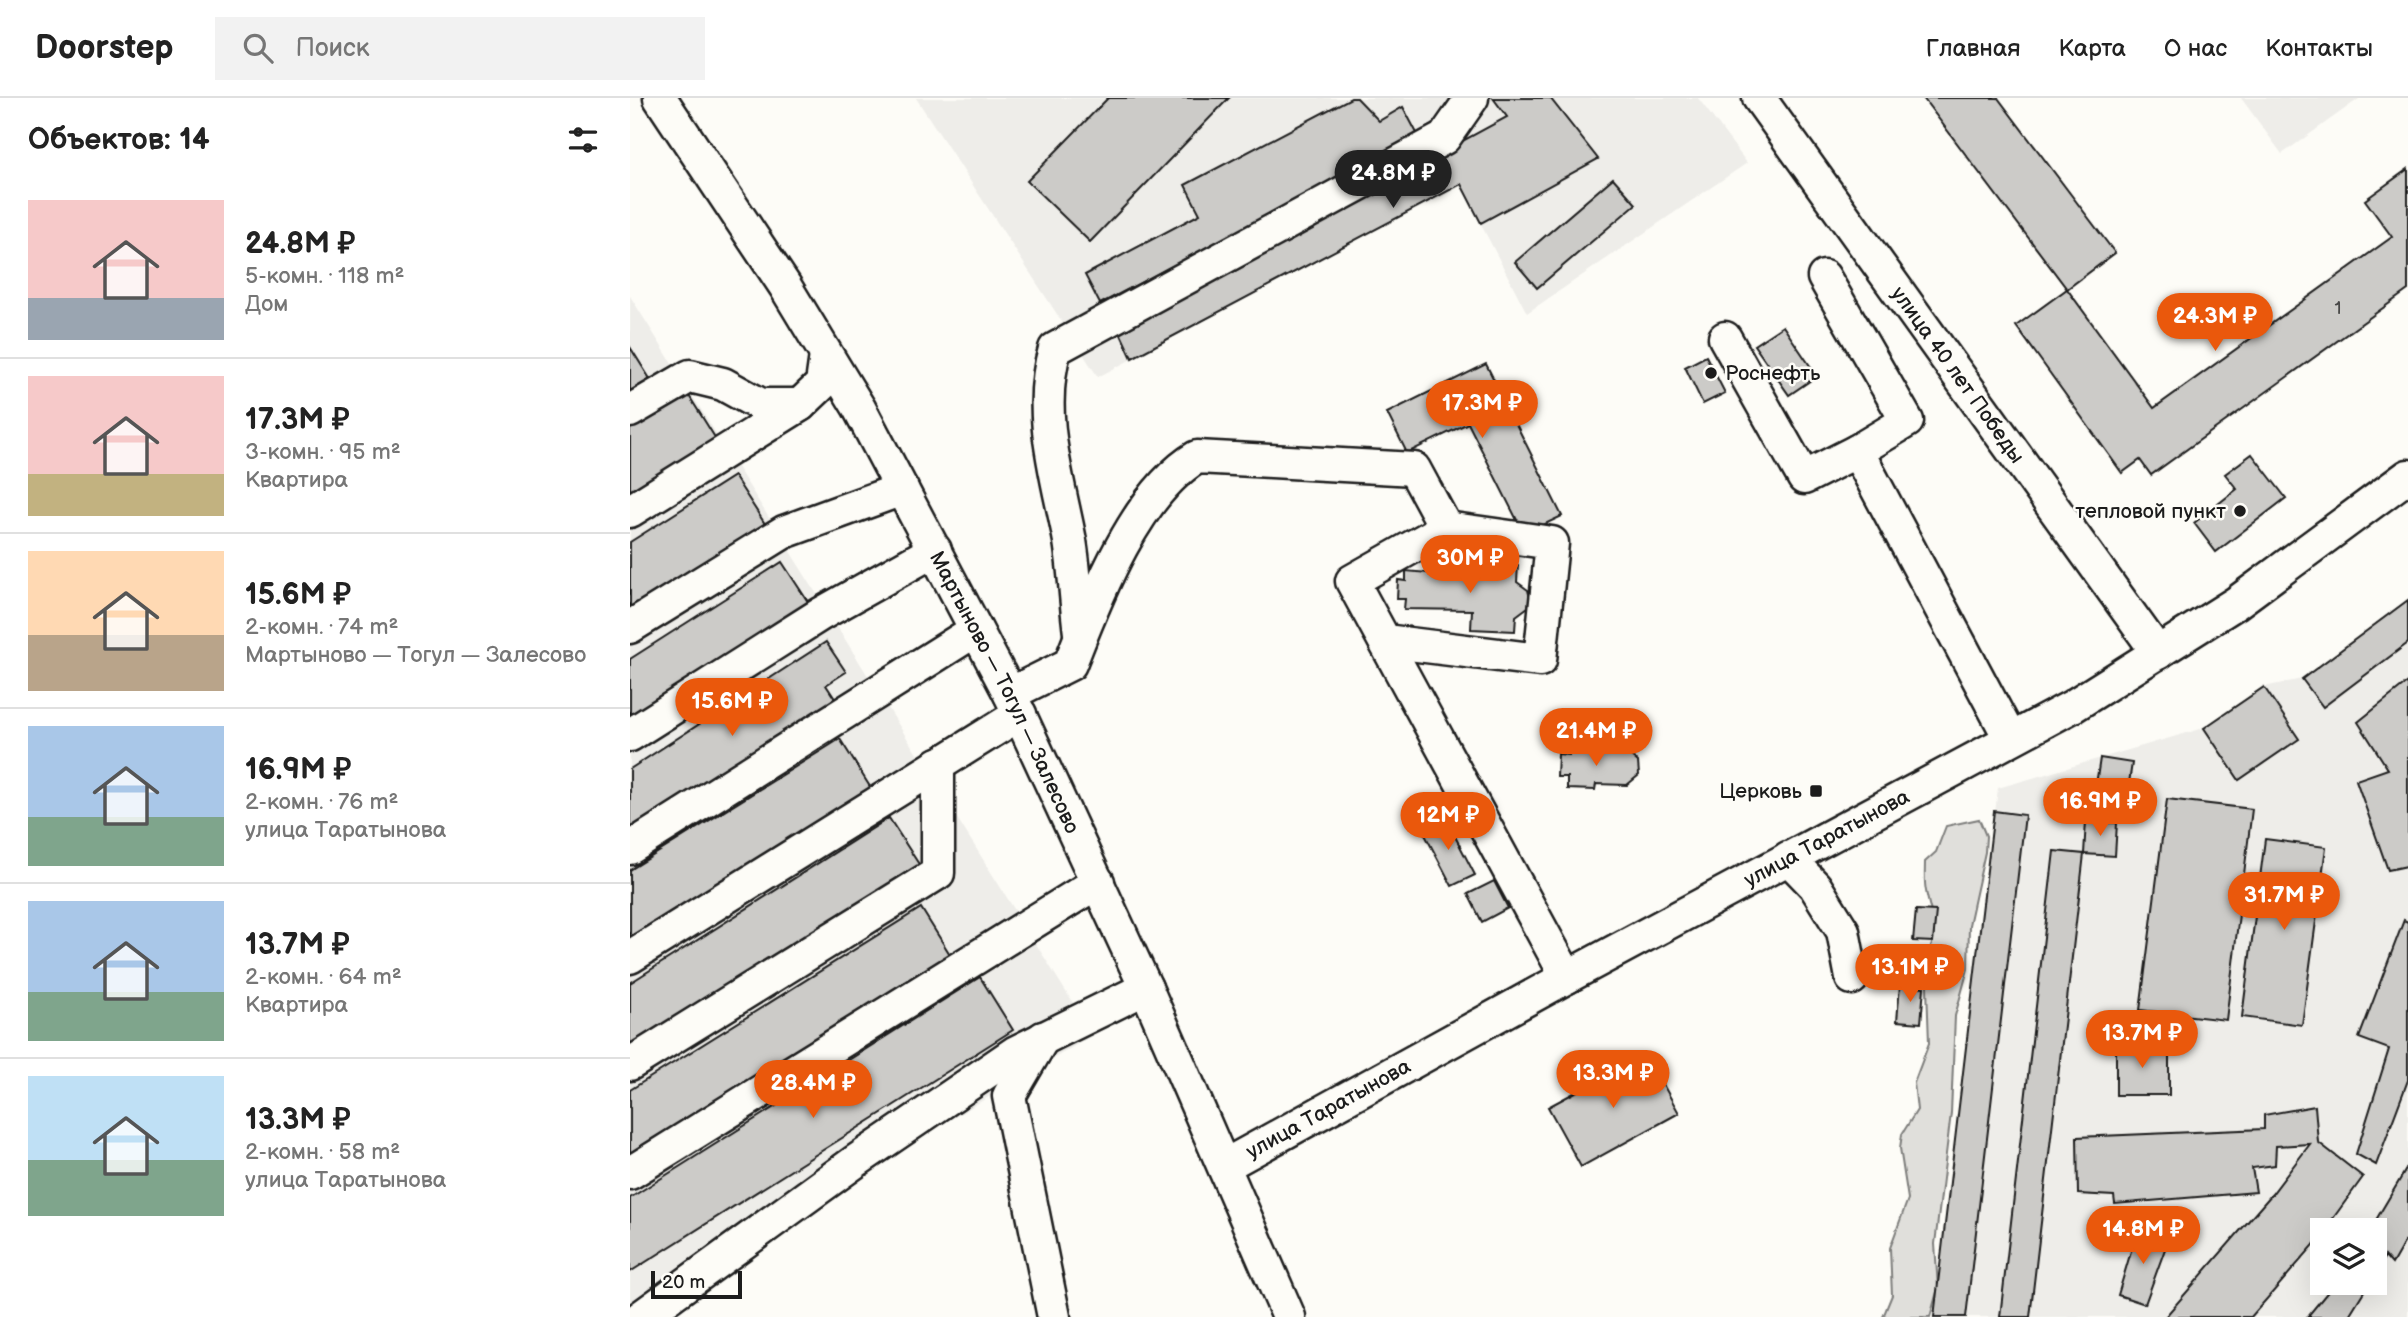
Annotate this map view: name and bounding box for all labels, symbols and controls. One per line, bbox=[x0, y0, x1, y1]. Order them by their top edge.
search box bbox=[215, 17, 705, 80]
text: Doorstep bbox=[35, 28, 173, 68]
icon: search bbox=[239, 29, 277, 67]
text: Поиск bbox=[295, 33, 370, 64]
text: Главная bbox=[1926, 34, 2020, 63]
text: Карта bbox=[2058, 34, 2126, 63]
text: О нас bbox=[2164, 34, 2227, 63]
text: Контакты bbox=[2265, 34, 2373, 63]
icon: filters bbox=[564, 121, 602, 159]
text: Объектов: 14 bbox=[28, 122, 210, 158]
pin: 24.8M ₽ bbox=[1328, 150, 1458, 210]
text: 24.8M ₽ bbox=[1351, 159, 1435, 187]
text: 24.8M ₽ bbox=[245, 226, 356, 262]
icon: home bbox=[84, 228, 168, 312]
text: 5-комн. · 118 m² bbox=[245, 262, 404, 290]
street label: улица 40 лет Победы bbox=[1886, 282, 2030, 468]
text: Дом bbox=[245, 290, 288, 318]
pin: 24.3M ₽ bbox=[2150, 294, 2280, 353]
house number: 1 bbox=[2335, 298, 2341, 319]
text: 24.3M ₽ bbox=[2173, 302, 2257, 330]
place label: Роснефть bbox=[1725, 361, 1821, 386]
marker: Роснефть bbox=[1703, 365, 1719, 381]
pin: 17.3M ₽ bbox=[1417, 380, 1547, 440]
text: 17.3M ₽ bbox=[1442, 389, 1522, 417]
text: 17.3M ₽ bbox=[245, 402, 350, 438]
icon: home bbox=[84, 404, 168, 488]
text: 3-комн. · 95 m² bbox=[245, 438, 401, 466]
text: Квартира bbox=[245, 466, 348, 494]
place label: тепловой пункт bbox=[2075, 499, 2226, 524]
marker: тепловой пункт bbox=[2232, 503, 2248, 519]
pin: 30M ₽ bbox=[1421, 536, 1519, 595]
text: 30M ₽ bbox=[1436, 544, 1504, 572]
street label: Мартыново — Тогул — Залесово bbox=[924, 547, 1085, 837]
text: 15.6M ₽ bbox=[245, 577, 351, 613]
icon: home bbox=[84, 579, 168, 663]
text: 2-комн. · 74 m² bbox=[245, 613, 398, 641]
text: Мартыново — Тогул — Залесово bbox=[245, 641, 586, 669]
pin: 15.6M ₽ bbox=[667, 678, 797, 738]
text: 15.6M ₽ bbox=[691, 687, 773, 715]
pin: 21.4M ₽ bbox=[1531, 708, 1661, 768]
text: 21.4M ₽ bbox=[1555, 717, 1637, 745]
text: 16.9M ₽ bbox=[245, 752, 351, 788]
icon: home bbox=[84, 754, 168, 838]
pin: 16.9M ₽ bbox=[2035, 778, 2165, 838]
place label: Церковь bbox=[1719, 779, 1803, 804]
street label: улица Таратынова bbox=[1740, 783, 1914, 892]
marker: Церковь bbox=[1808, 783, 1824, 799]
text: 16.9M ₽ bbox=[2059, 787, 2141, 815]
text: 2-комн. · 76 m² bbox=[245, 788, 398, 816]
pin: 12M ₽ bbox=[1399, 792, 1497, 852]
text: 12M ₽ bbox=[1417, 801, 1479, 829]
text: улица Таратынова bbox=[245, 816, 446, 844]
pin: 31.7M ₽ bbox=[2219, 872, 2349, 932]
text: 31.7M ₽ bbox=[2244, 881, 2324, 909]
text: 13.7M ₽ bbox=[245, 927, 350, 963]
icon: home bbox=[84, 929, 168, 1013]
pin: 13.1M ₽ bbox=[1845, 944, 1975, 1004]
text: 13.1M ₽ bbox=[1871, 953, 1949, 981]
text: 2-комн. · 64 m² bbox=[245, 963, 402, 991]
text: Квартира bbox=[245, 991, 348, 1019]
pin: 13.7M ₽ bbox=[2077, 1010, 2207, 1070]
text: 13.7M ₽ bbox=[2102, 1019, 2182, 1047]
pin: 13.3M ₽ bbox=[1548, 1051, 1678, 1110]
street label: улица Таратынова bbox=[1242, 1053, 1415, 1164]
text: 13.3M ₽ bbox=[1572, 1059, 1654, 1087]
pin: 28.4M ₽ bbox=[748, 1060, 878, 1120]
text: 28.4M ₽ bbox=[770, 1069, 856, 1097]
text: 13.3M ₽ bbox=[245, 1102, 351, 1138]
icon: home bbox=[84, 1104, 168, 1188]
text: 2-комн. · 58 m² bbox=[245, 1138, 400, 1166]
text: улица Таратынова bbox=[245, 1166, 446, 1194]
pin: 14.8M ₽ bbox=[2078, 1206, 2208, 1266]
text: 14.8M ₽ bbox=[2102, 1215, 2184, 1243]
map controls bbox=[2310, 1218, 2387, 1295]
button: layers bbox=[2310, 1218, 2387, 1295]
scale bar bbox=[651, 1268, 742, 1300]
text: 20 m bbox=[662, 1271, 705, 1294]

